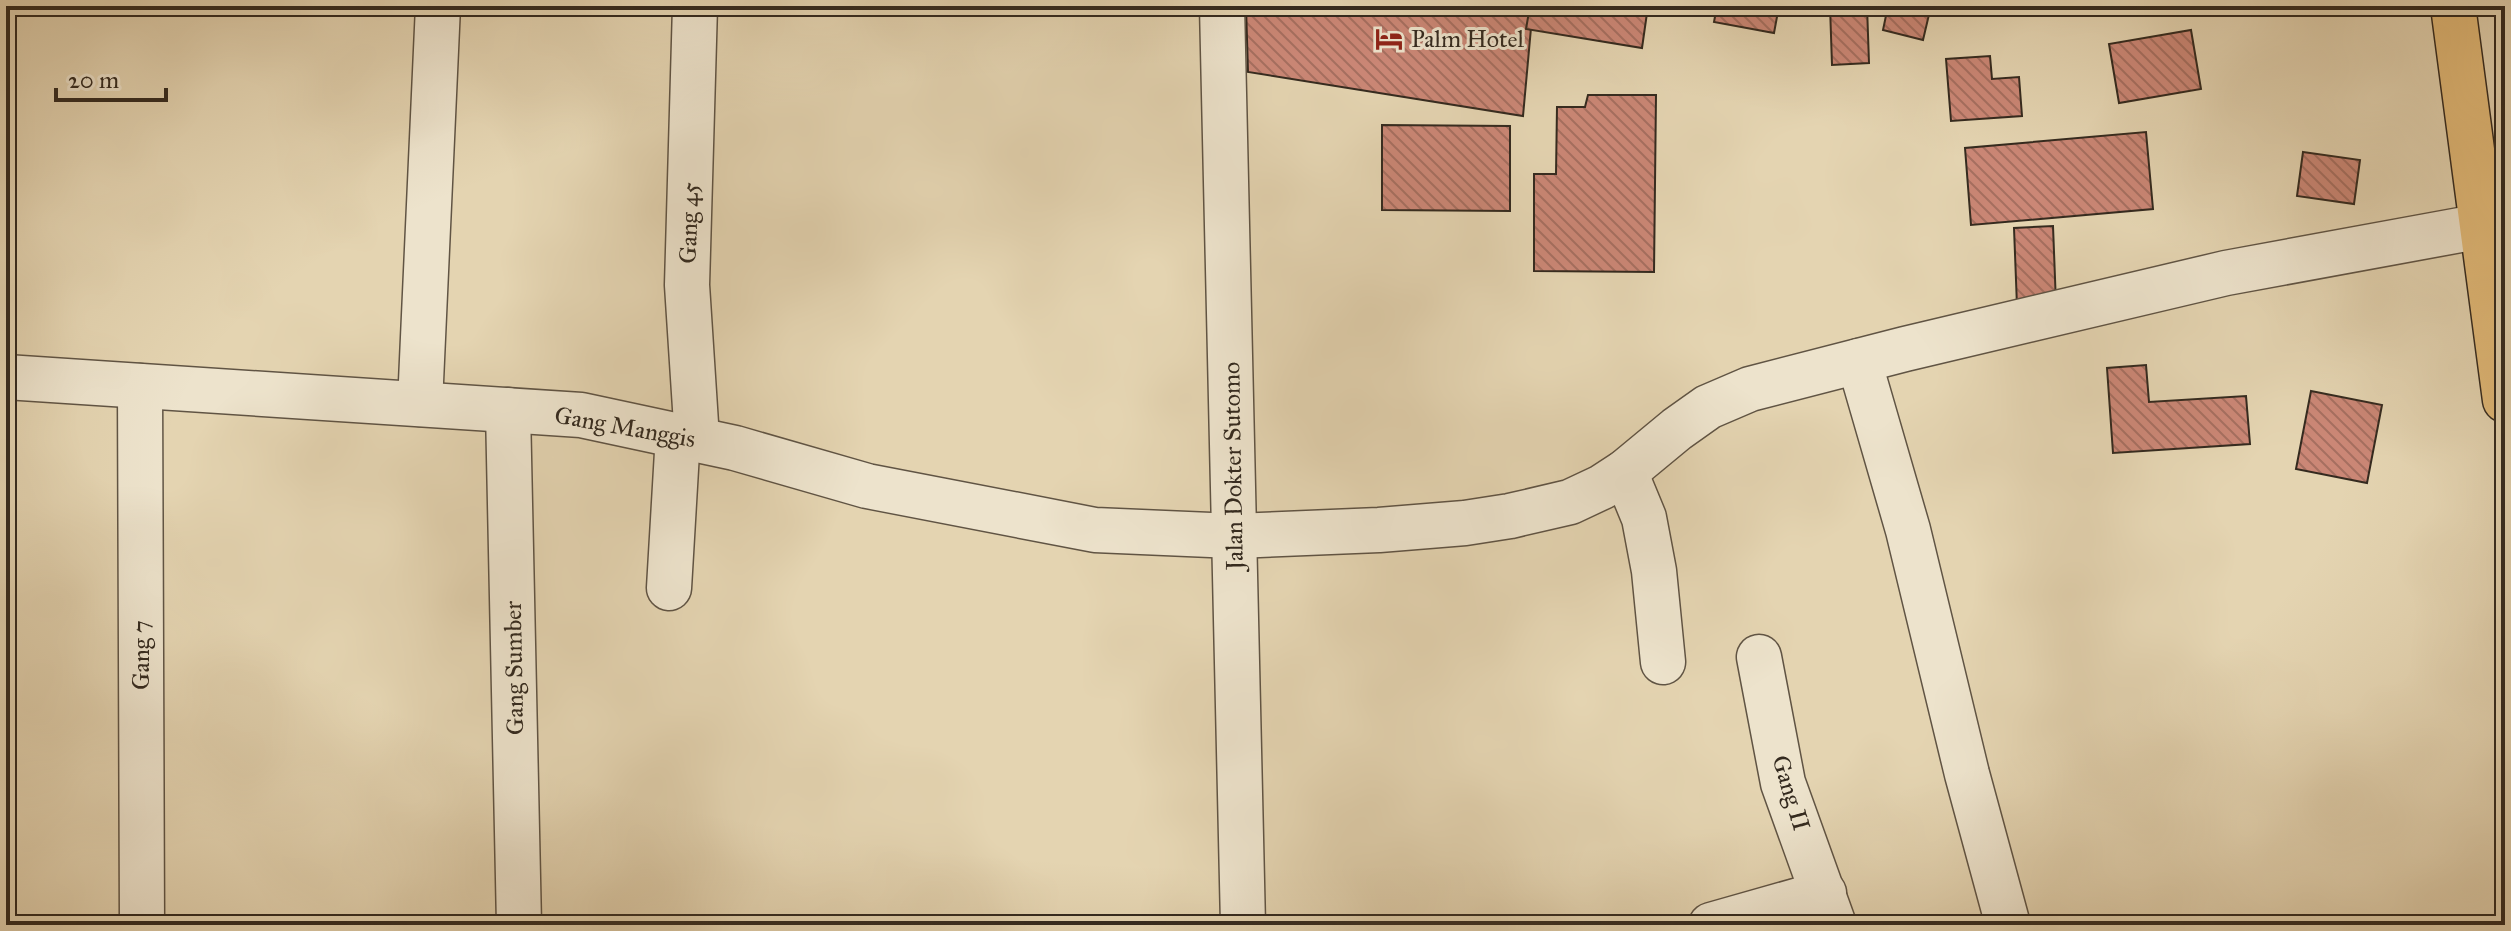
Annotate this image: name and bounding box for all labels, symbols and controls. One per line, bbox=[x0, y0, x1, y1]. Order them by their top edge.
hotel icon: Palm Hotel bbox=[1374, 24, 1404, 54]
place label: Palm Hotel bbox=[1411, 24, 1525, 54]
scale bar bbox=[56, 52, 166, 102]
text: 20 m bbox=[68, 65, 119, 95]
street label: Gang 45 bbox=[673, 182, 705, 264]
street label: Jalan Dokter Sutomo bbox=[1216, 362, 1250, 573]
street label: Gang Manggis bbox=[552, 400, 698, 454]
street label: Gang Sumber bbox=[498, 601, 530, 735]
street label: Gang 7 bbox=[126, 620, 156, 690]
street label: Gang II bbox=[1765, 752, 1817, 834]

